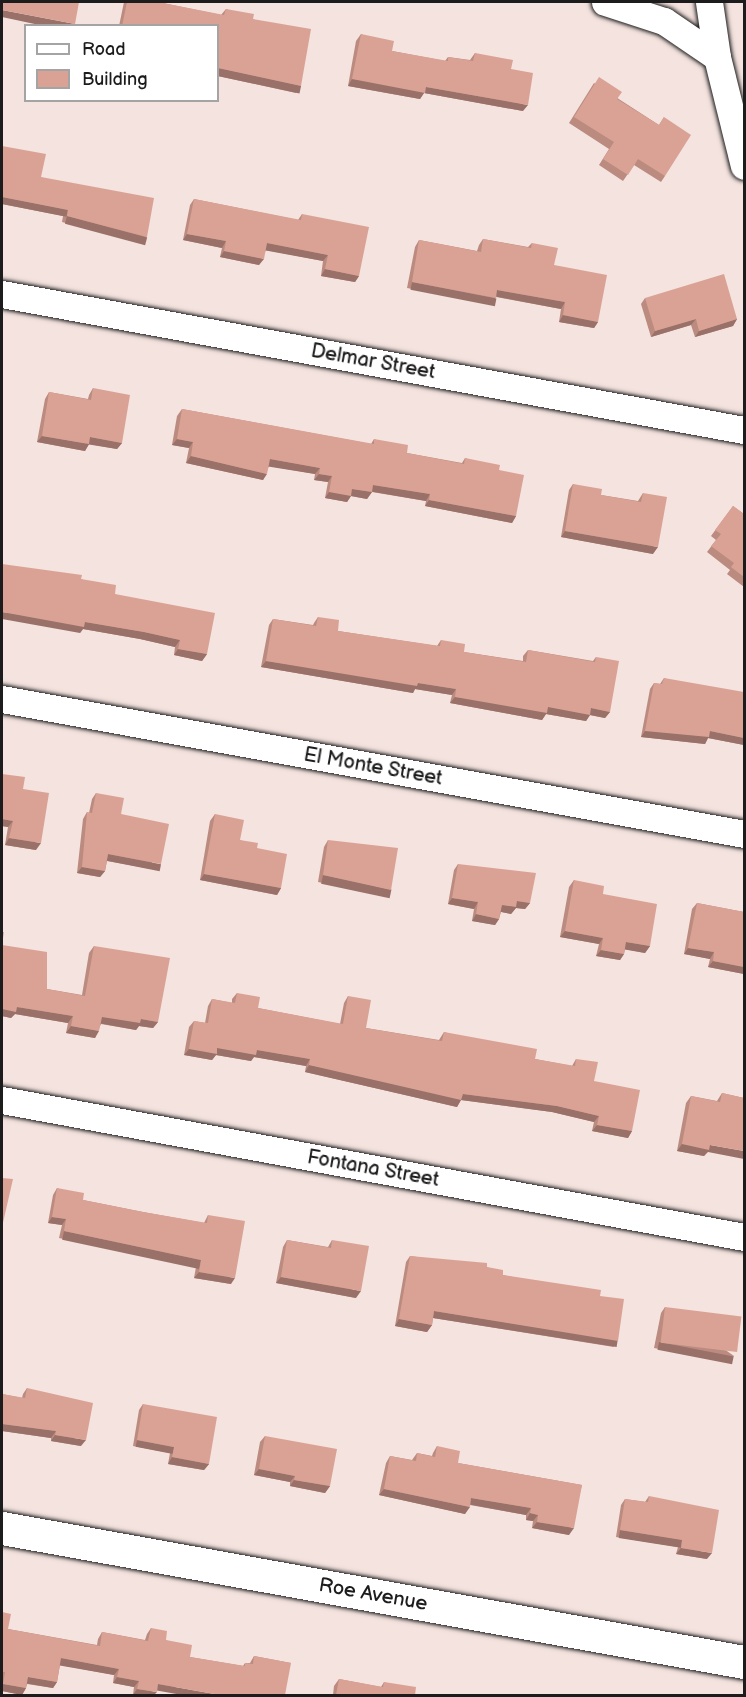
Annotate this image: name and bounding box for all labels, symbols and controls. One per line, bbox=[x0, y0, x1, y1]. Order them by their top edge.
legend bbox=[24, 24, 219, 102]
text: Road bbox=[82, 39, 126, 60]
text: Building bbox=[82, 69, 148, 90]
street label: Delmar Street bbox=[309, 339, 437, 385]
street label: El Monte Street bbox=[302, 743, 444, 791]
street label: Fontana Street bbox=[305, 1146, 441, 1192]
street label: Roe Avenue bbox=[317, 1574, 429, 1616]

